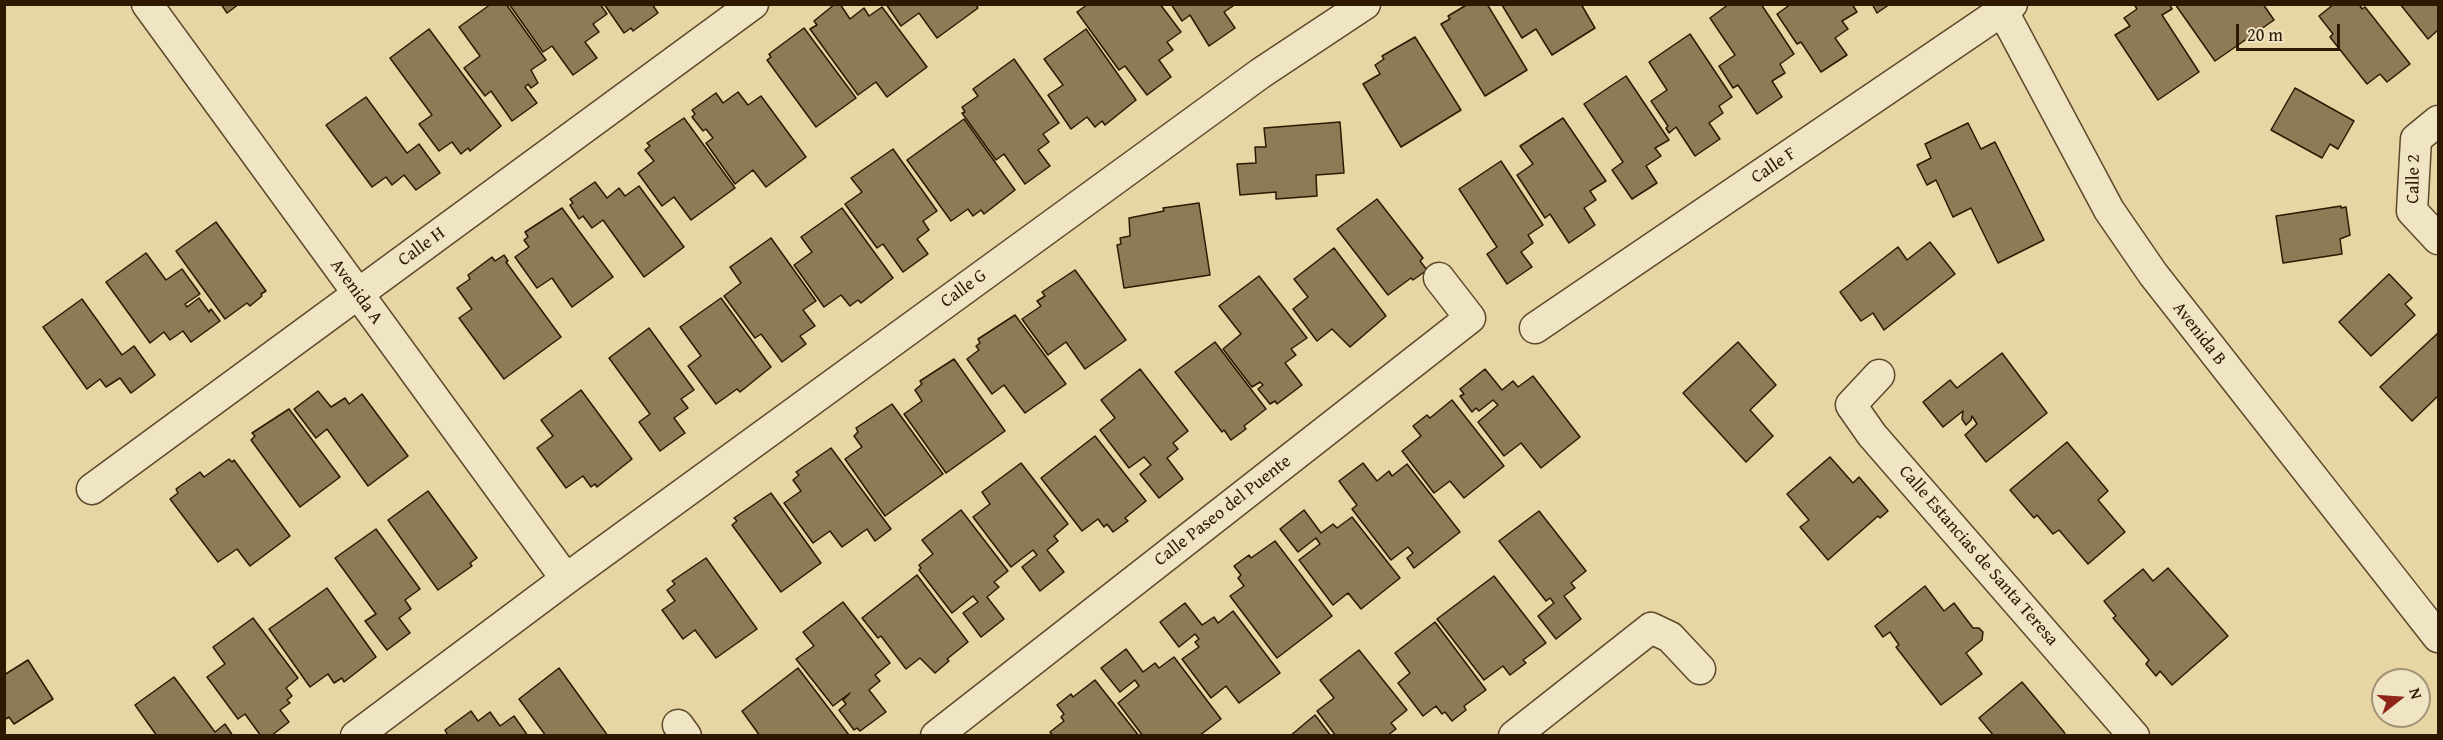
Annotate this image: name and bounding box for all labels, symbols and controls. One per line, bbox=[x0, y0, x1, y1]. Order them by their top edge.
scale bar bbox=[2239, 12, 2342, 50]
text: 20 m bbox=[2247, 21, 2283, 48]
street label: Calle F bbox=[1747, 143, 1801, 189]
street label: Calle 2 bbox=[2403, 154, 2425, 204]
street label: Calle H bbox=[394, 223, 450, 271]
street label: Avenida A bbox=[325, 255, 387, 329]
street label: Calle G bbox=[937, 265, 991, 313]
street label: Avenida B bbox=[2168, 298, 2230, 370]
street label: Calle Paseo del Puente bbox=[1150, 451, 1296, 571]
street label: Calle Estancias de Santa Teresa bbox=[1894, 461, 2062, 651]
north arrow bbox=[2371, 668, 2431, 728]
text: N bbox=[2403, 685, 2429, 702]

